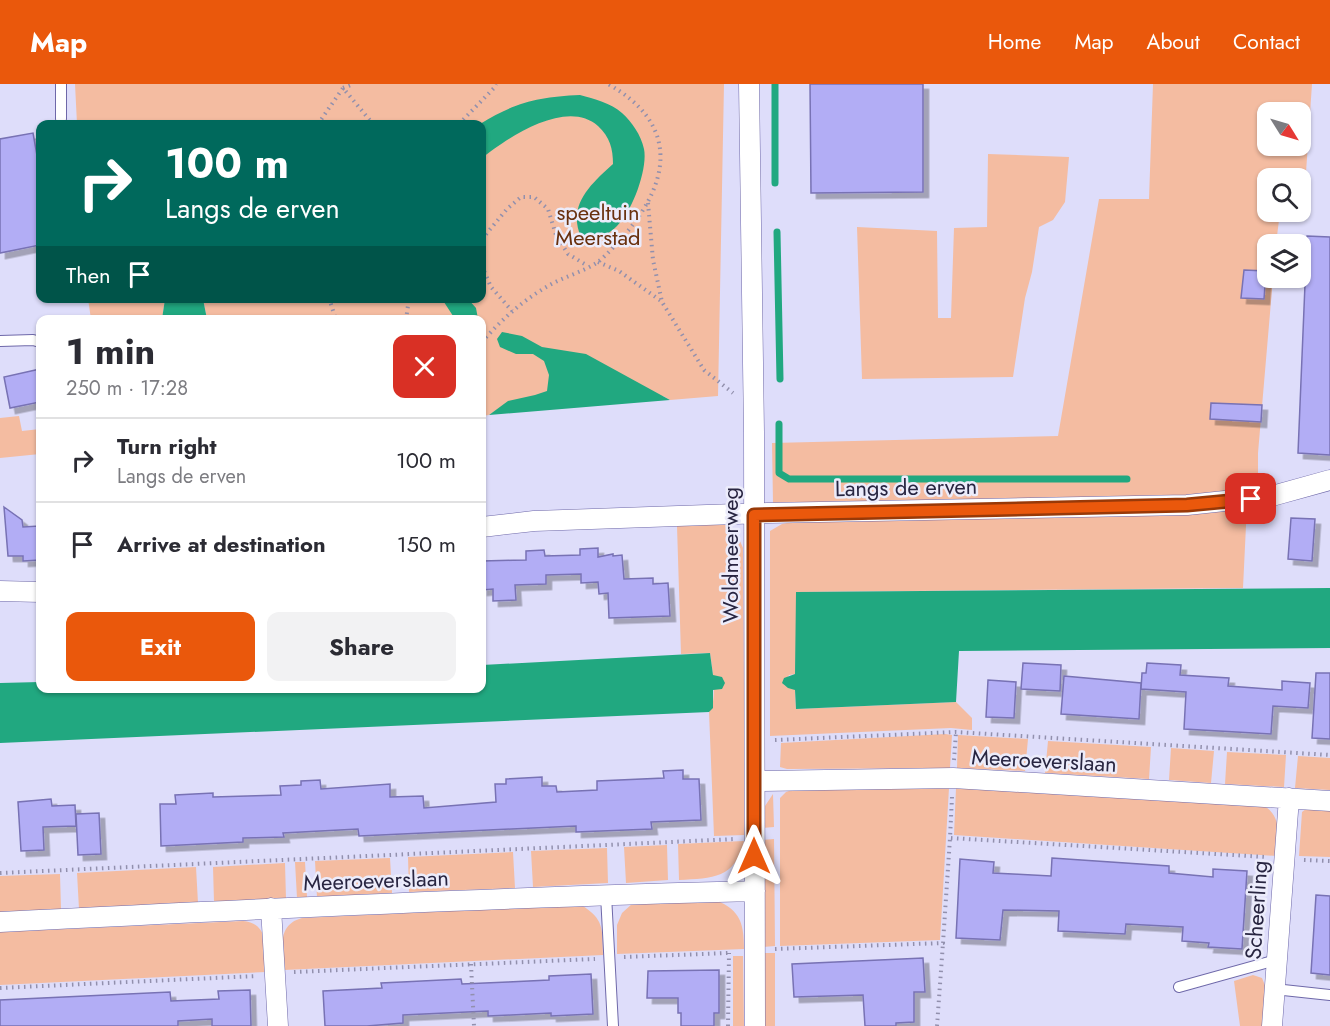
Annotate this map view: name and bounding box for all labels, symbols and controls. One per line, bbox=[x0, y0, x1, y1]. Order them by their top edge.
text: Map bbox=[30, 22, 87, 63]
text: Home bbox=[988, 27, 1041, 57]
text: Map bbox=[1074, 27, 1114, 57]
text: About bbox=[1147, 27, 1200, 57]
text: Contact bbox=[1233, 27, 1300, 57]
north arrow bbox=[1257, 102, 1311, 156]
map controls bbox=[1257, 102, 1311, 288]
text: 100 m bbox=[165, 133, 289, 194]
icon: right bbox=[66, 144, 144, 222]
button: search bbox=[1257, 168, 1311, 222]
text: Langs de erven bbox=[165, 189, 340, 228]
park label: speeltuin Meerstad bbox=[555, 196, 641, 253]
button: layers bbox=[1257, 234, 1311, 288]
icon: arrive bbox=[123, 258, 156, 291]
text: Then bbox=[66, 259, 111, 291]
text: 1 min bbox=[66, 325, 155, 377]
button: close bbox=[393, 335, 456, 398]
text: 250 m · 17:28 bbox=[66, 374, 188, 403]
text: Turn right bbox=[117, 430, 217, 462]
icon: right bbox=[66, 444, 99, 477]
text: 100 m bbox=[396, 444, 456, 476]
text: Langs de erven bbox=[117, 462, 246, 491]
street label: Langs de erven bbox=[835, 470, 977, 504]
pin bbox=[1225, 473, 1276, 524]
icon: arrive bbox=[1234, 482, 1267, 515]
street label: Woldmeerweg bbox=[714, 487, 746, 623]
icon: arrive bbox=[66, 528, 99, 561]
text: Arrive at destination bbox=[117, 528, 326, 560]
text: 150 m bbox=[397, 528, 456, 560]
button: Exit bbox=[66, 612, 255, 681]
button: Share bbox=[267, 612, 456, 681]
street label: Meeroeverslaan bbox=[970, 740, 1118, 780]
position arrow bbox=[722, 824, 786, 888]
street label: Scheerling bbox=[1237, 859, 1275, 961]
street label: Meeroeverslaan bbox=[303, 861, 449, 899]

